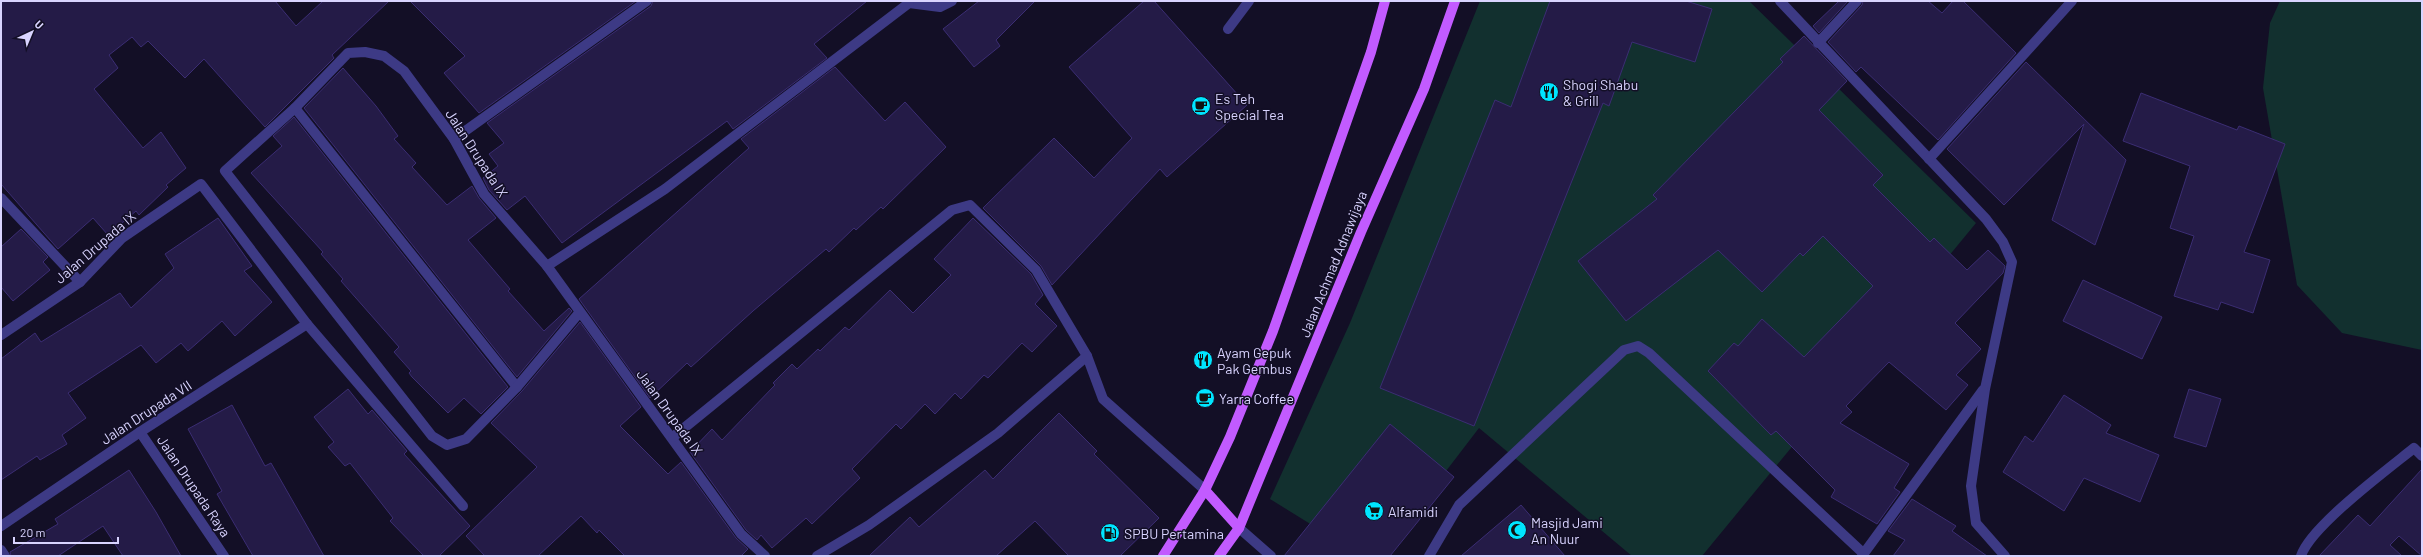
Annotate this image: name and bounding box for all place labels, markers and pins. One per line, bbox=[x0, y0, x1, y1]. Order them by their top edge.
place label: Shogi Shabu & Grill bbox=[1563, 76, 1638, 109]
restaurant icon: Shogi Shabu & Grill bbox=[1538, 81, 1560, 103]
place label: Es Teh Special Tea bbox=[1215, 90, 1284, 123]
cafe icon: Es Teh Special Tea bbox=[1190, 95, 1212, 117]
place label: Ayam Gepuk Pak Gembus bbox=[1217, 344, 1292, 377]
restaurant icon: Ayam Gepuk Pak Gembus bbox=[1192, 349, 1214, 371]
cafe icon: Yarra Coffee bbox=[1194, 387, 1216, 409]
place label: Yarra Coffee bbox=[1219, 390, 1294, 407]
supermarket icon: Alfamidi bbox=[1363, 500, 1385, 522]
place label: Alfamidi bbox=[1388, 503, 1438, 520]
place label: Masjid Jami An Nuur bbox=[1531, 514, 1603, 547]
mosque icon: Masjid Jami An Nuur bbox=[1506, 519, 1528, 541]
fuel station icon: SPBU Pertamina bbox=[1099, 522, 1121, 544]
place label: SPBU Pertamina bbox=[1124, 525, 1224, 542]

